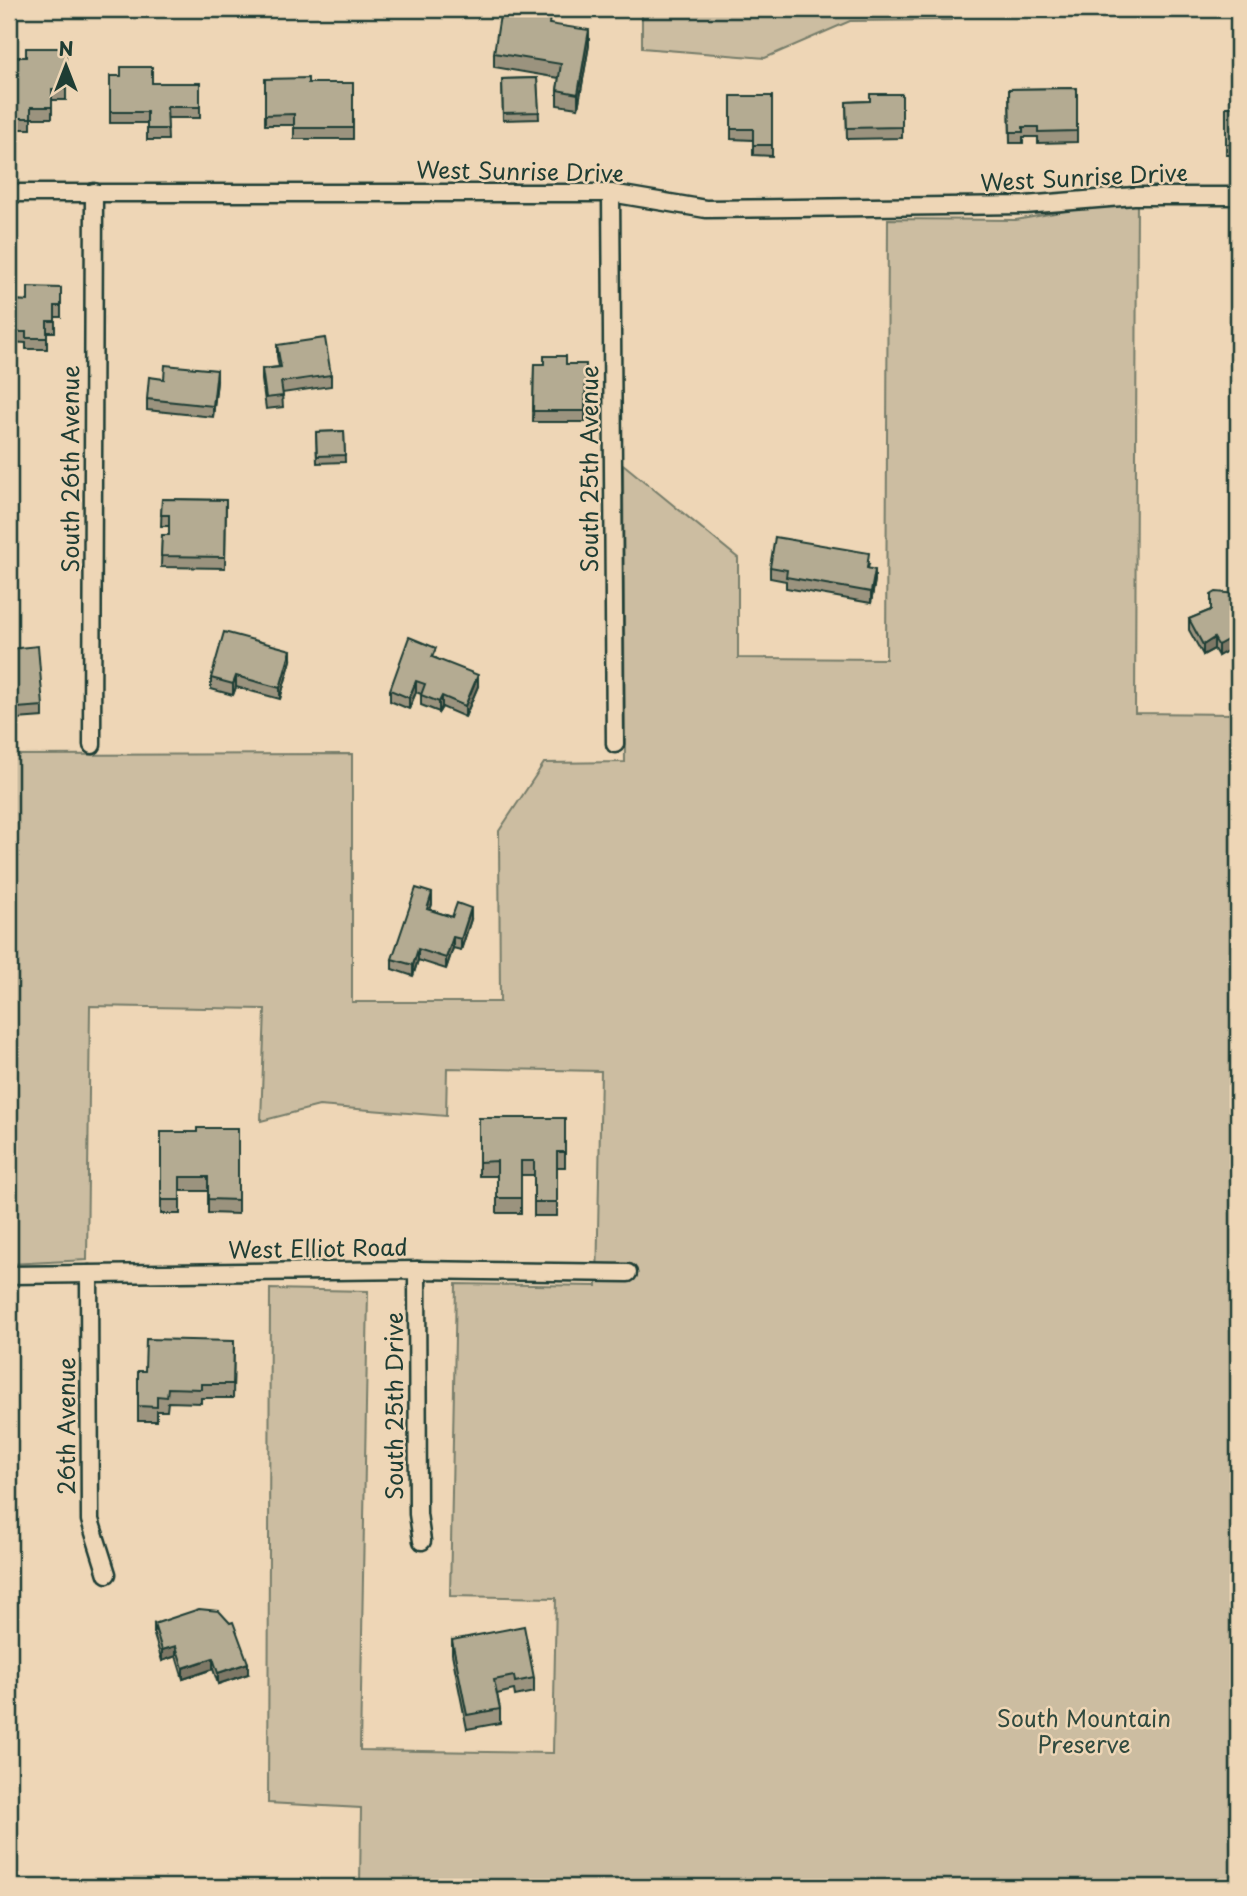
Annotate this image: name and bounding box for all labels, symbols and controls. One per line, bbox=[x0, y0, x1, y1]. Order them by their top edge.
north arrow bbox=[32, 32, 102, 102]
text: N bbox=[58, 34, 74, 62]
street label: West Sunrise Drive bbox=[416, 151, 624, 190]
street label: West Sunrise Drive bbox=[979, 154, 1189, 199]
street label: South 26th Avenue bbox=[52, 365, 87, 573]
street label: South 25th Avenue bbox=[571, 366, 606, 572]
street label: West Elliot Road bbox=[228, 1228, 408, 1267]
street label: South 25th Drive bbox=[376, 1312, 411, 1500]
street label: 26th Avenue bbox=[48, 1357, 83, 1495]
park label: South Mountain Preserve bbox=[997, 1700, 1171, 1761]

